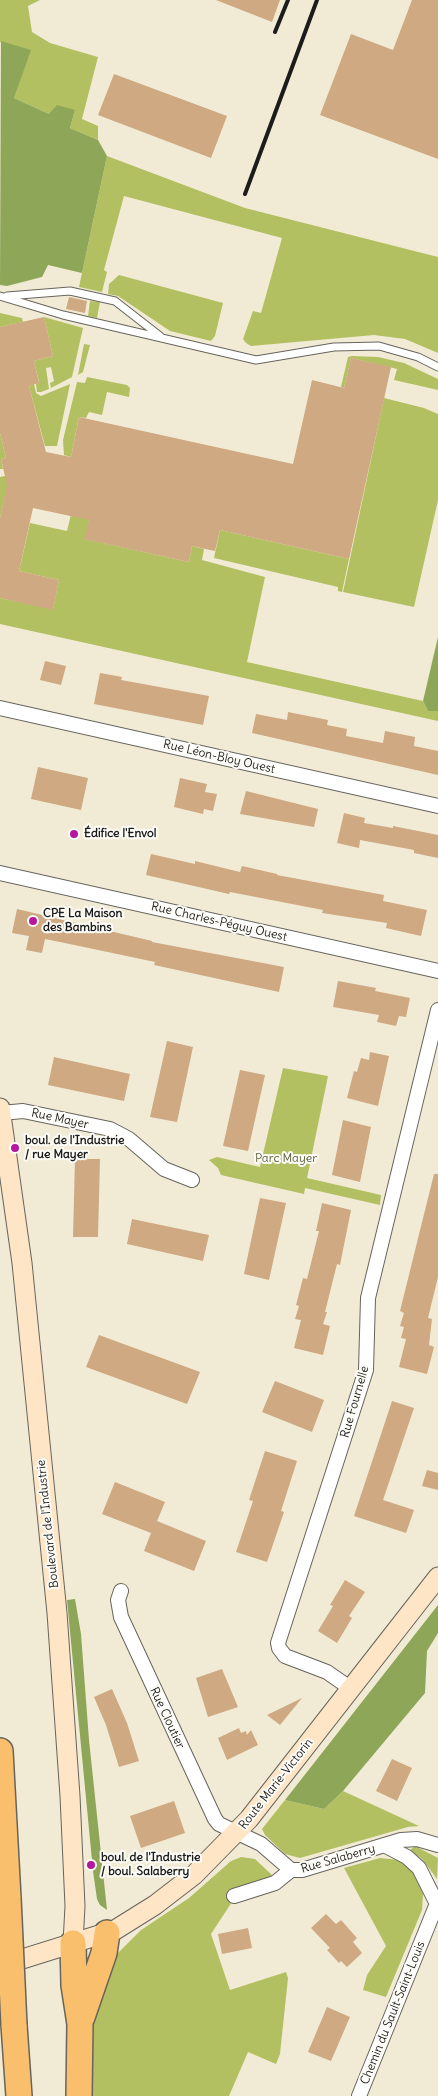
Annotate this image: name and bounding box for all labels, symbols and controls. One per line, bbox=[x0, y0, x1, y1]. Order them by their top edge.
street label: Rue Léon-Bloy Ouest bbox=[162, 737, 276, 777]
place label: Édifice l'Envol bbox=[84, 827, 157, 841]
marker: Édifice l'Envol bbox=[68, 828, 80, 840]
street label: Rue Charles-Péguy Ouest bbox=[150, 899, 288, 945]
place label: CPE La Maison des Bambins bbox=[43, 907, 123, 935]
marker: CPE La Maison des Bambins bbox=[27, 915, 39, 927]
street label: Rue Mayer bbox=[30, 1106, 90, 1132]
place label: boul. de l'Industrie / rue Mayer bbox=[25, 1134, 124, 1162]
marker: boul. de l'Industrie / rue Mayer bbox=[9, 1142, 21, 1154]
park label: Parc Mayer bbox=[255, 1152, 317, 1166]
street label: Rue Fournelle bbox=[338, 1364, 372, 1440]
street label: Boulevard de l'Industrie bbox=[34, 1459, 62, 1589]
street label: Rue Cloutier bbox=[146, 1685, 188, 1751]
street label: Route Marie-Victorin bbox=[236, 1736, 316, 1832]
street label: Rue Salaberry bbox=[299, 1842, 377, 1876]
place label: boul. de l'Industrie / boul. Salaberry bbox=[101, 1851, 200, 1879]
marker: boul. de l'Industrie / boul. Salaberry bbox=[85, 1859, 97, 1871]
street label: Chemin du Sault-Saint-Louis bbox=[358, 1939, 428, 2087]

